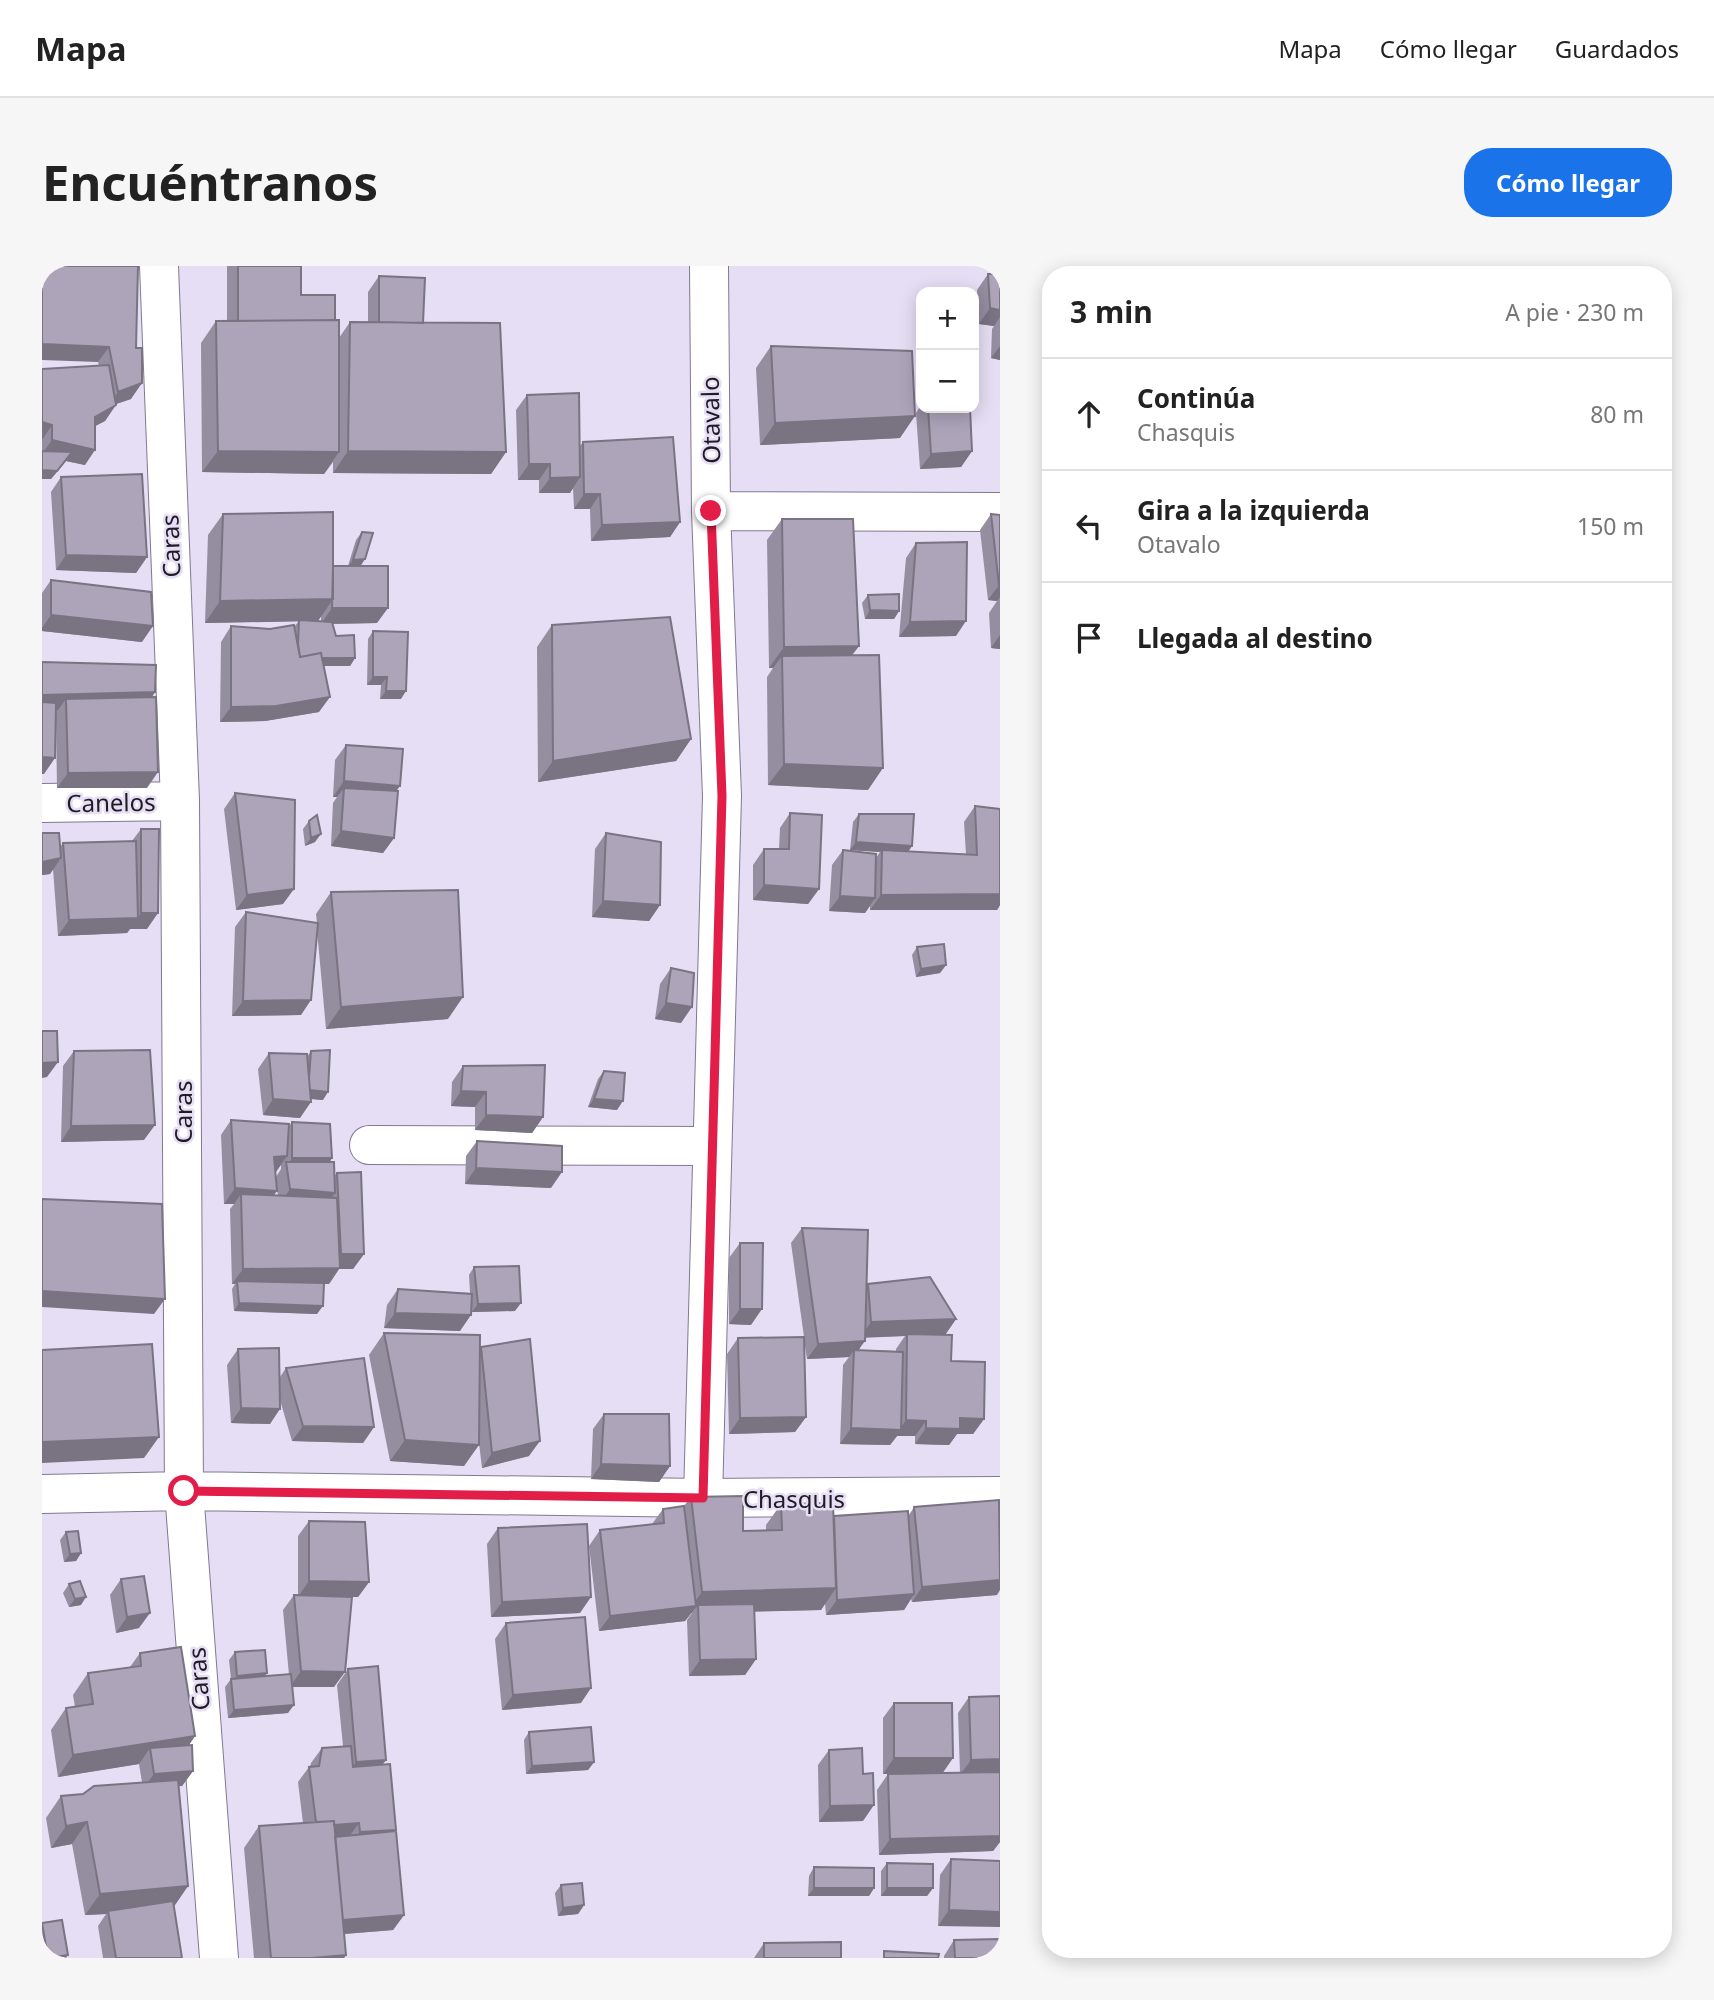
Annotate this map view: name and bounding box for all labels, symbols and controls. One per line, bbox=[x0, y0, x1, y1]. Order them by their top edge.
text: Mapa bbox=[35, 26, 127, 71]
text: Mapa bbox=[1278, 32, 1342, 65]
text: Cómo llegar bbox=[1380, 32, 1517, 65]
text: Guardados bbox=[1555, 32, 1679, 65]
button: Cómo llegar bbox=[1464, 148, 1672, 217]
text: Encuéntranos bbox=[42, 149, 378, 215]
map controls bbox=[916, 287, 979, 413]
button: + bbox=[916, 287, 979, 350]
text: 3 min bbox=[1070, 291, 1153, 332]
text: A pie · 230 m bbox=[1505, 296, 1644, 328]
button: − bbox=[916, 350, 979, 413]
street label: Otavalo bbox=[693, 376, 727, 464]
text: Continúa bbox=[1137, 380, 1255, 416]
icon: ahead bbox=[1070, 395, 1108, 433]
text: 80 m bbox=[1590, 398, 1644, 430]
text: Chasquis bbox=[1137, 416, 1235, 448]
text: Gira a la izquierda bbox=[1137, 492, 1370, 528]
route end bbox=[695, 495, 726, 526]
icon: left bbox=[1070, 507, 1108, 545]
text: 150 m bbox=[1577, 510, 1644, 542]
street label: Caras bbox=[152, 514, 188, 578]
text: Otavalo bbox=[1137, 528, 1221, 560]
icon: arrive bbox=[1070, 619, 1108, 657]
text: Llegada al destino bbox=[1137, 620, 1373, 656]
street label: Canelos bbox=[66, 785, 156, 819]
street label: Caras bbox=[166, 1080, 199, 1144]
route start bbox=[168, 1475, 199, 1506]
street label: Chasquis bbox=[743, 1482, 845, 1515]
street label: Caras bbox=[179, 1646, 217, 1712]

